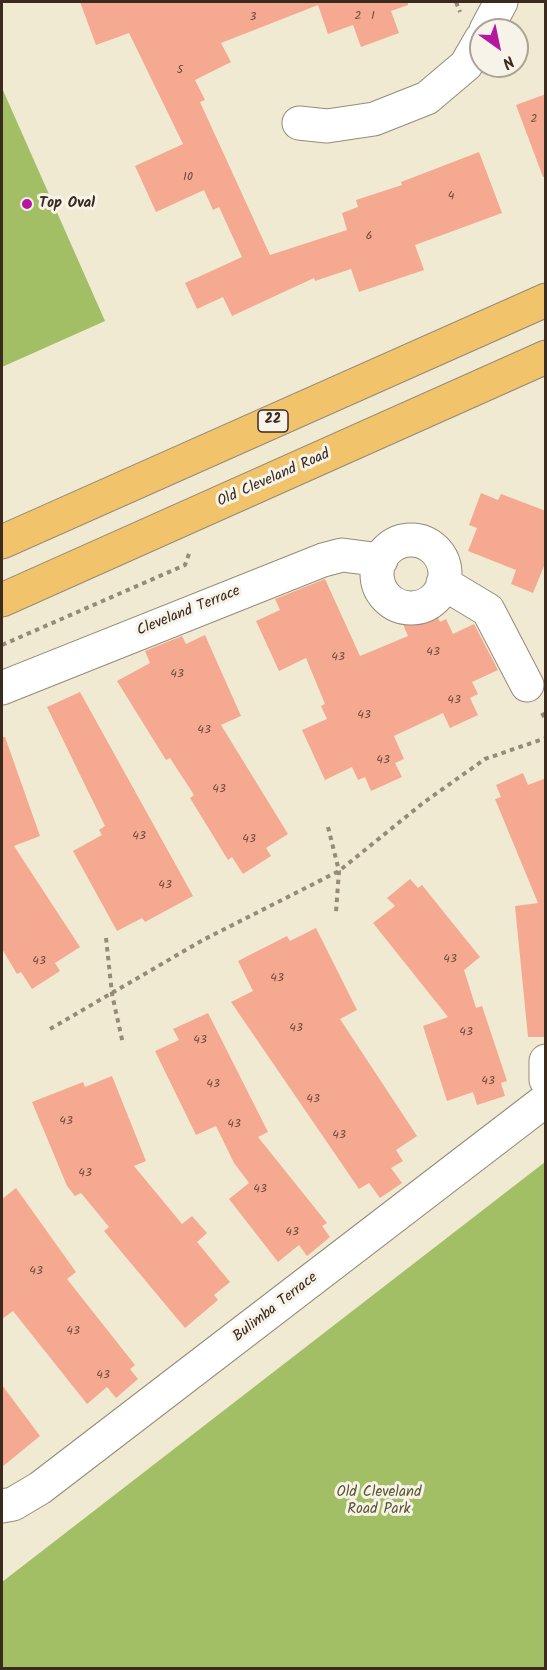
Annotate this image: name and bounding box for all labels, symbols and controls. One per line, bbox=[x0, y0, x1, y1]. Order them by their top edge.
house number: 2 bbox=[355, 10, 361, 24]
house number: 1 bbox=[371, 10, 375, 24]
house number: 3 bbox=[250, 11, 256, 25]
north arrow bbox=[469, 18, 529, 78]
text: N bbox=[497, 49, 519, 75]
house number: 5 bbox=[177, 64, 183, 78]
house number: 2 bbox=[531, 113, 537, 127]
house number: 10 bbox=[183, 171, 193, 185]
house number: 4 bbox=[448, 190, 454, 204]
place label: Top Oval bbox=[39, 195, 95, 213]
marker: Top Oval bbox=[20, 197, 34, 211]
house number: 6 bbox=[366, 230, 372, 244]
road number: 22 bbox=[258, 410, 288, 432]
street label: Old Cleveland Road bbox=[215, 446, 333, 512]
street label: Cleveland Terrace bbox=[135, 583, 243, 641]
house number: 43 bbox=[426, 646, 440, 660]
house number: 43 bbox=[331, 651, 345, 665]
house number: 43 bbox=[170, 668, 184, 682]
house number: 43 bbox=[447, 694, 461, 708]
house number: 43 bbox=[357, 709, 371, 723]
house number: 43 bbox=[197, 724, 211, 738]
house number: 43 bbox=[376, 754, 390, 768]
house number: 43 bbox=[212, 783, 226, 797]
house number: 43 bbox=[132, 830, 146, 844]
house number: 43 bbox=[242, 833, 256, 847]
house number: 43 bbox=[158, 879, 172, 893]
house number: 43 bbox=[443, 953, 457, 967]
house number: 43 bbox=[32, 955, 46, 969]
house number: 43 bbox=[270, 972, 284, 986]
house number: 43 bbox=[289, 1022, 303, 1036]
house number: 43 bbox=[459, 1026, 473, 1040]
house number: 43 bbox=[193, 1034, 207, 1048]
house number: 43 bbox=[481, 1075, 495, 1089]
house number: 43 bbox=[206, 1078, 220, 1092]
house number: 43 bbox=[306, 1093, 320, 1107]
house number: 43 bbox=[59, 1115, 73, 1129]
house number: 43 bbox=[227, 1118, 241, 1132]
house number: 43 bbox=[332, 1129, 346, 1143]
house number: 43 bbox=[78, 1167, 92, 1181]
house number: 43 bbox=[253, 1183, 267, 1197]
house number: 43 bbox=[285, 1226, 299, 1240]
house number: 43 bbox=[29, 1265, 43, 1279]
street label: Bulimba Terrace bbox=[230, 1269, 322, 1347]
house number: 43 bbox=[66, 1325, 80, 1339]
house number: 43 bbox=[96, 1369, 110, 1383]
park label: Old Cleveland Road Park bbox=[336, 1484, 422, 1519]

